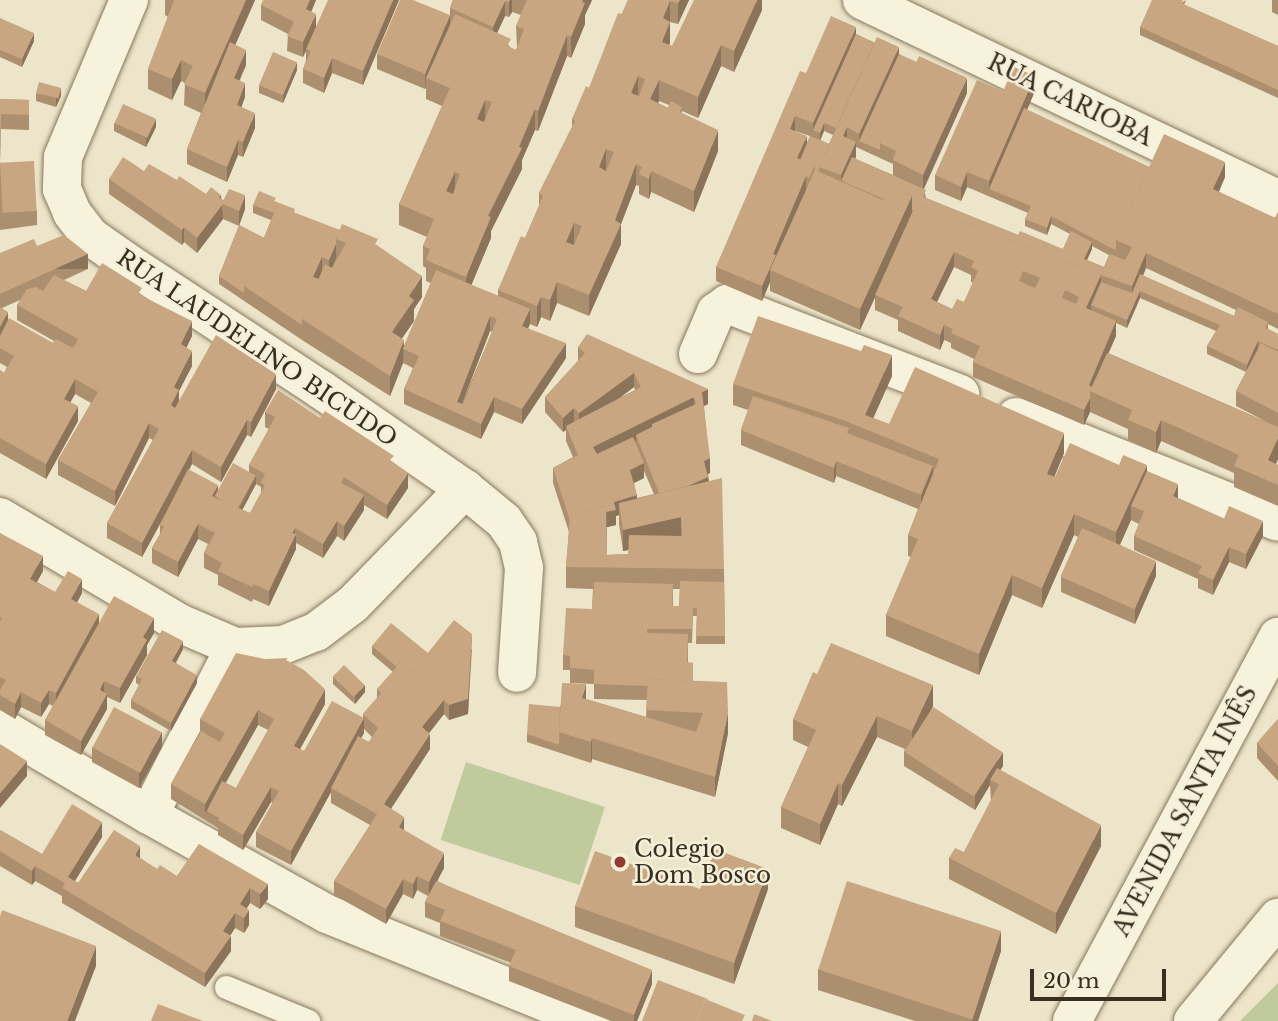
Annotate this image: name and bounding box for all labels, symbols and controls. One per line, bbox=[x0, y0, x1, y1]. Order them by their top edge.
street label: RUA CARIOBA bbox=[983, 48, 1157, 152]
street label: RUA LAUDELINO BICUDO bbox=[111, 243, 403, 453]
street label: AVENIDA SANTA INÊS bbox=[1107, 680, 1263, 942]
place label: Colegio Dom Bosco bbox=[634, 835, 771, 889]
marker: Colegio Dom Bosco bbox=[612, 854, 628, 870]
scale bar bbox=[1033, 954, 1170, 998]
text: 20 m bbox=[1043, 968, 1100, 994]

